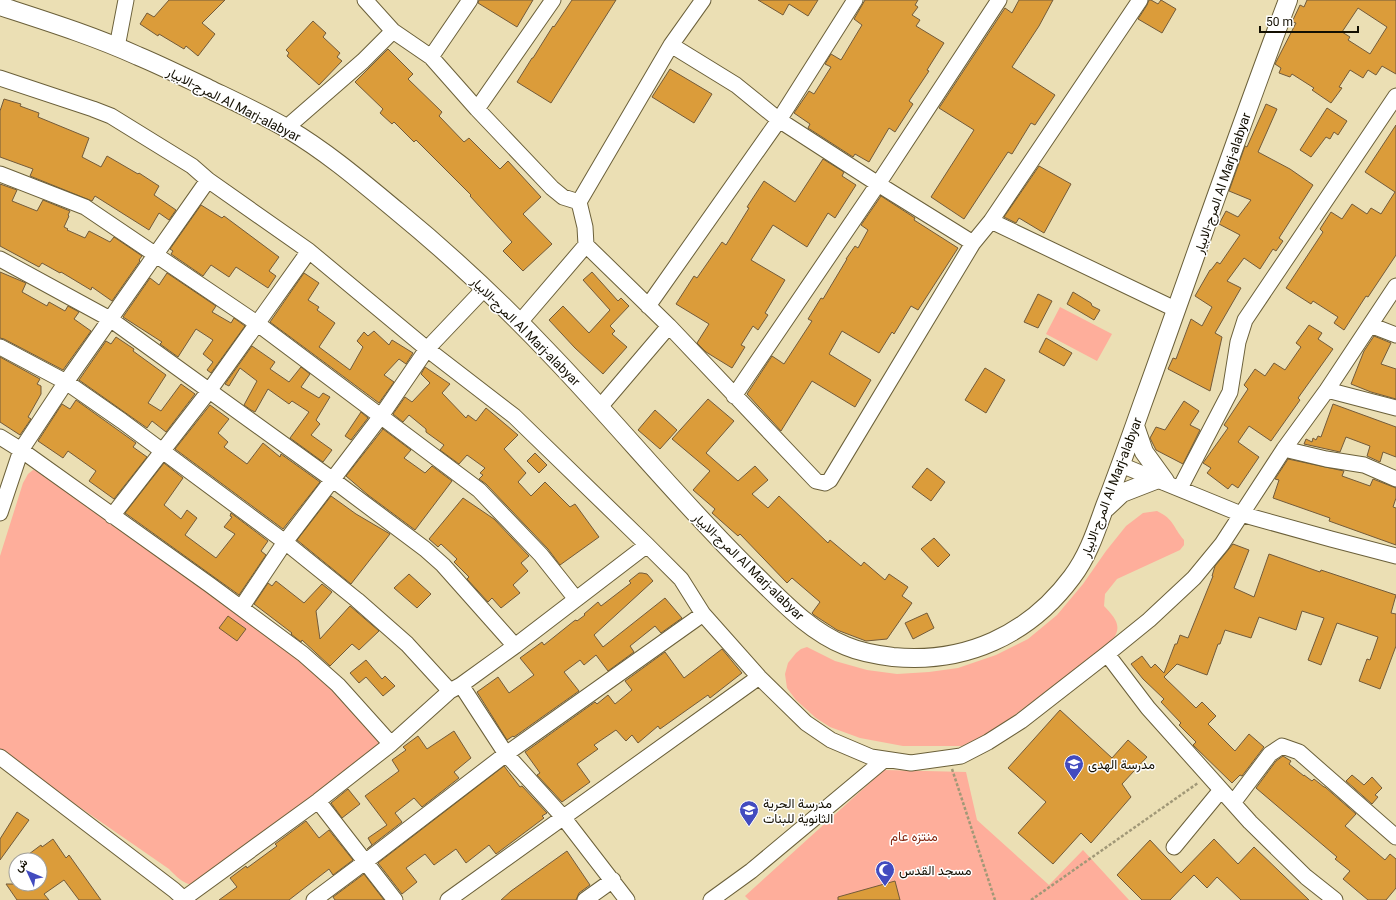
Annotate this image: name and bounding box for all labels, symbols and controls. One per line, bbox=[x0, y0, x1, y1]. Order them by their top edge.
scale bar bbox=[1260, 8, 1358, 34]
text: 50 m bbox=[1266, 15, 1293, 29]
street label: المرج-الابيار Al Marj-alabyar bbox=[163, 64, 304, 147]
street label: المرج-الابيار Al Marj-alabyar bbox=[1191, 110, 1256, 257]
street label: المرج-الابيار Al Marj-alabyar bbox=[466, 273, 584, 391]
street label: المرج-الابيار Al Marj-alabyar bbox=[1078, 415, 1147, 561]
street label: المرج-الابيار Al Marj-alabyar bbox=[688, 509, 808, 625]
school or university icon: مدرسة الهدى bbox=[1063, 753, 1085, 781]
place label: مدرسة الهدى bbox=[1088, 757, 1155, 773]
place label: مدرسة الحرية الثانوية للبنات bbox=[763, 796, 833, 827]
school or university icon: مدرسة الحرية الثانوية للبنات bbox=[738, 799, 760, 827]
park label: منتزه عام bbox=[890, 829, 938, 845]
north arrow bbox=[8, 852, 48, 892]
text: ش bbox=[12, 856, 30, 875]
mosque icon: مسجد القدس bbox=[874, 859, 896, 887]
place label: مسجد القدس bbox=[899, 863, 971, 879]

